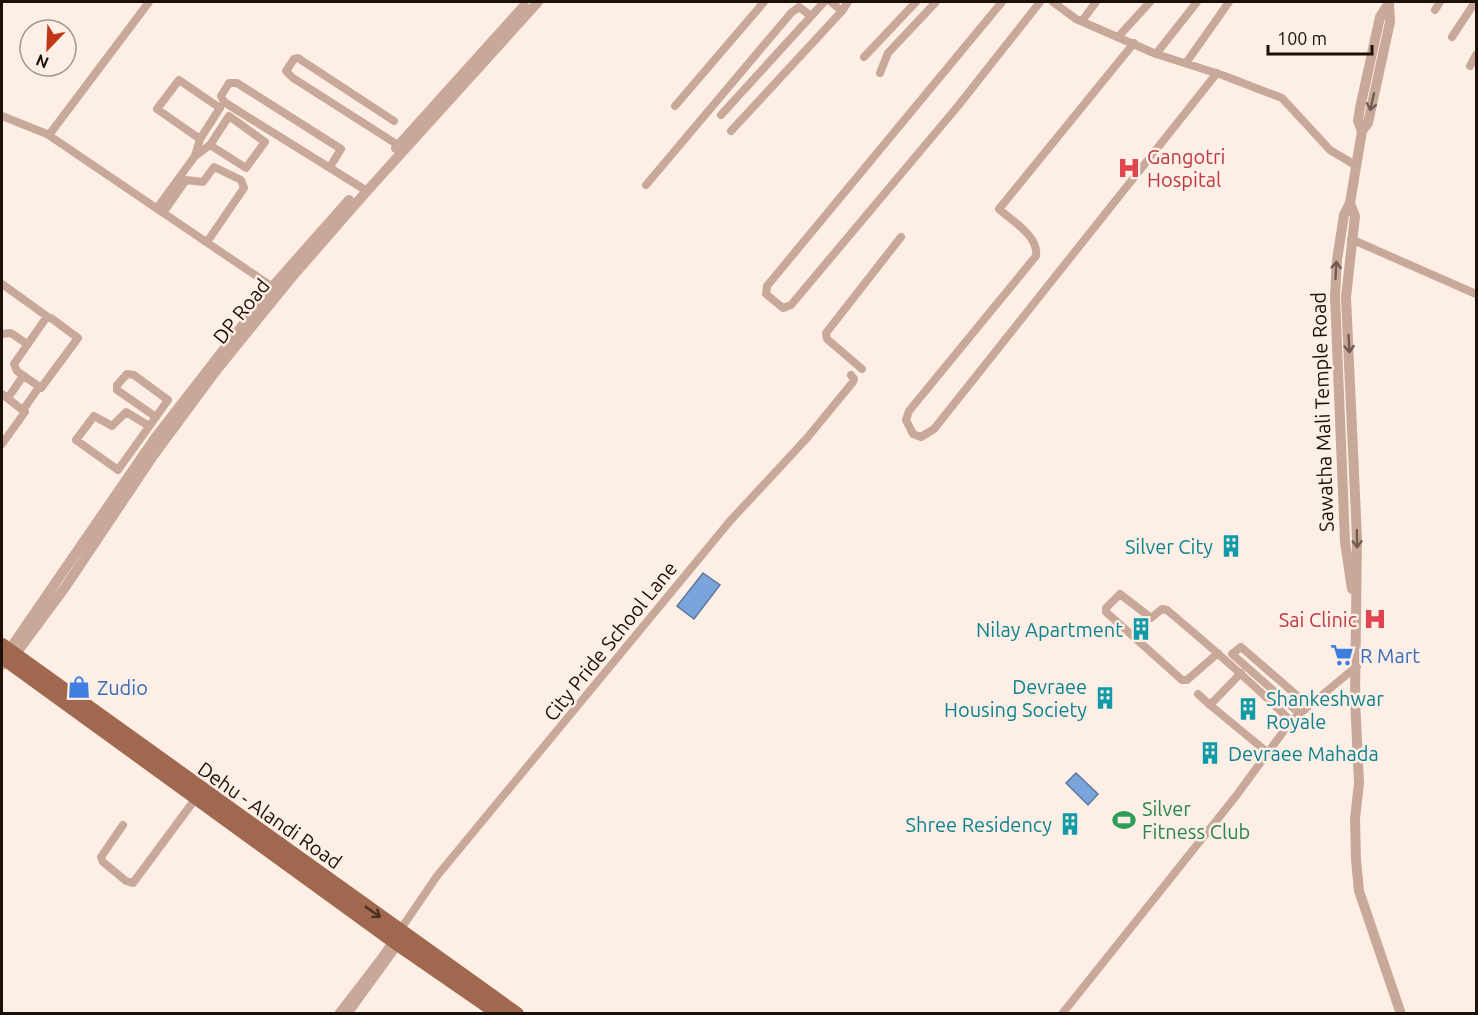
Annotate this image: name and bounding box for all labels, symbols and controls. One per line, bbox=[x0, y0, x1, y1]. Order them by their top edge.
north arrow bbox=[18, 18, 78, 78]
scale bar bbox=[1268, 18, 1372, 56]
text: 100 m bbox=[1277, 28, 1327, 48]
text: N bbox=[33, 51, 51, 72]
one-way arrow bbox=[1366, 92, 1378, 111]
place label: Gangotri Hospital bbox=[1147, 145, 1225, 191]
hospital icon: Gangotri Hospital bbox=[1116, 155, 1142, 181]
one-way arrow bbox=[1331, 261, 1342, 281]
street label: DP Road bbox=[208, 274, 274, 348]
street label: Sawatha Mali Temple Road bbox=[1306, 292, 1338, 532]
one-way arrow bbox=[1344, 333, 1355, 353]
one-way arrow bbox=[1351, 528, 1363, 548]
building icon: Silver City bbox=[1218, 533, 1244, 559]
place label: Silver City bbox=[1125, 535, 1213, 558]
street label: City Pride School Lane bbox=[539, 557, 681, 725]
hospital icon: Sai Clinic bbox=[1362, 606, 1388, 632]
place label: Sai Clinic bbox=[1279, 608, 1357, 631]
building icon: Nilay Apartment bbox=[1128, 616, 1154, 642]
place label: Nilay Apartment bbox=[976, 618, 1123, 641]
supermarket icon: R Mart bbox=[1329, 642, 1355, 668]
place label: R Mart bbox=[1360, 644, 1420, 667]
shop icon: Zudio bbox=[66, 674, 92, 700]
place label: Devraee Housing Society bbox=[944, 675, 1087, 721]
place label: Zudio bbox=[97, 676, 148, 699]
building icon: Devraee Housing Society bbox=[1092, 685, 1118, 711]
place label: Shankeshwar Royale bbox=[1266, 687, 1384, 733]
building icon: Shankeshwar Royale bbox=[1235, 696, 1261, 722]
building icon: Devraee Mahada bbox=[1197, 740, 1223, 766]
place label: Devraee Mahada bbox=[1228, 742, 1379, 765]
street label: Dehu - Alandi Road bbox=[194, 757, 346, 873]
place label: Silver Fitness Club bbox=[1142, 797, 1250, 843]
sports icon: Silver Fitness Club bbox=[1111, 807, 1137, 833]
building icon: Shree Residency bbox=[1057, 811, 1083, 837]
place label: Shree Residency bbox=[906, 813, 1052, 836]
one-way arrow bbox=[365, 906, 381, 918]

